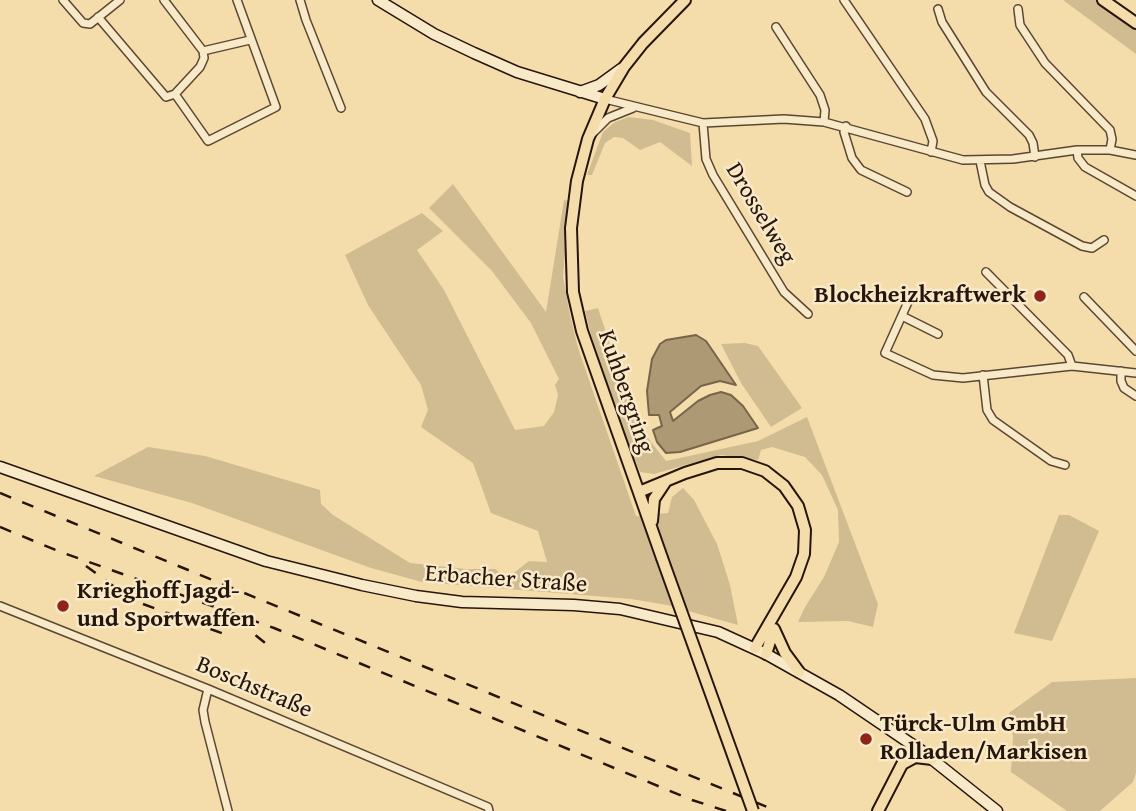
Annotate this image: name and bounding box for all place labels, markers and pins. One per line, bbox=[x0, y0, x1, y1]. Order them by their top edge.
place label: Blockheizkraftwerk bbox=[814, 282, 1026, 310]
marker: Blockheizkraftwerk bbox=[1032, 288, 1048, 304]
place label: Krieghoff Jagd- und Sportwaffen bbox=[77, 578, 255, 634]
marker: Krieghoff Jagd- und Sportwaffen bbox=[55, 598, 71, 614]
place label: Türck-Ulm GmbH Rolladen/Markisen bbox=[880, 711, 1087, 767]
marker: Türck-Ulm GmbH Rolladen/Markisen bbox=[858, 731, 874, 747]

